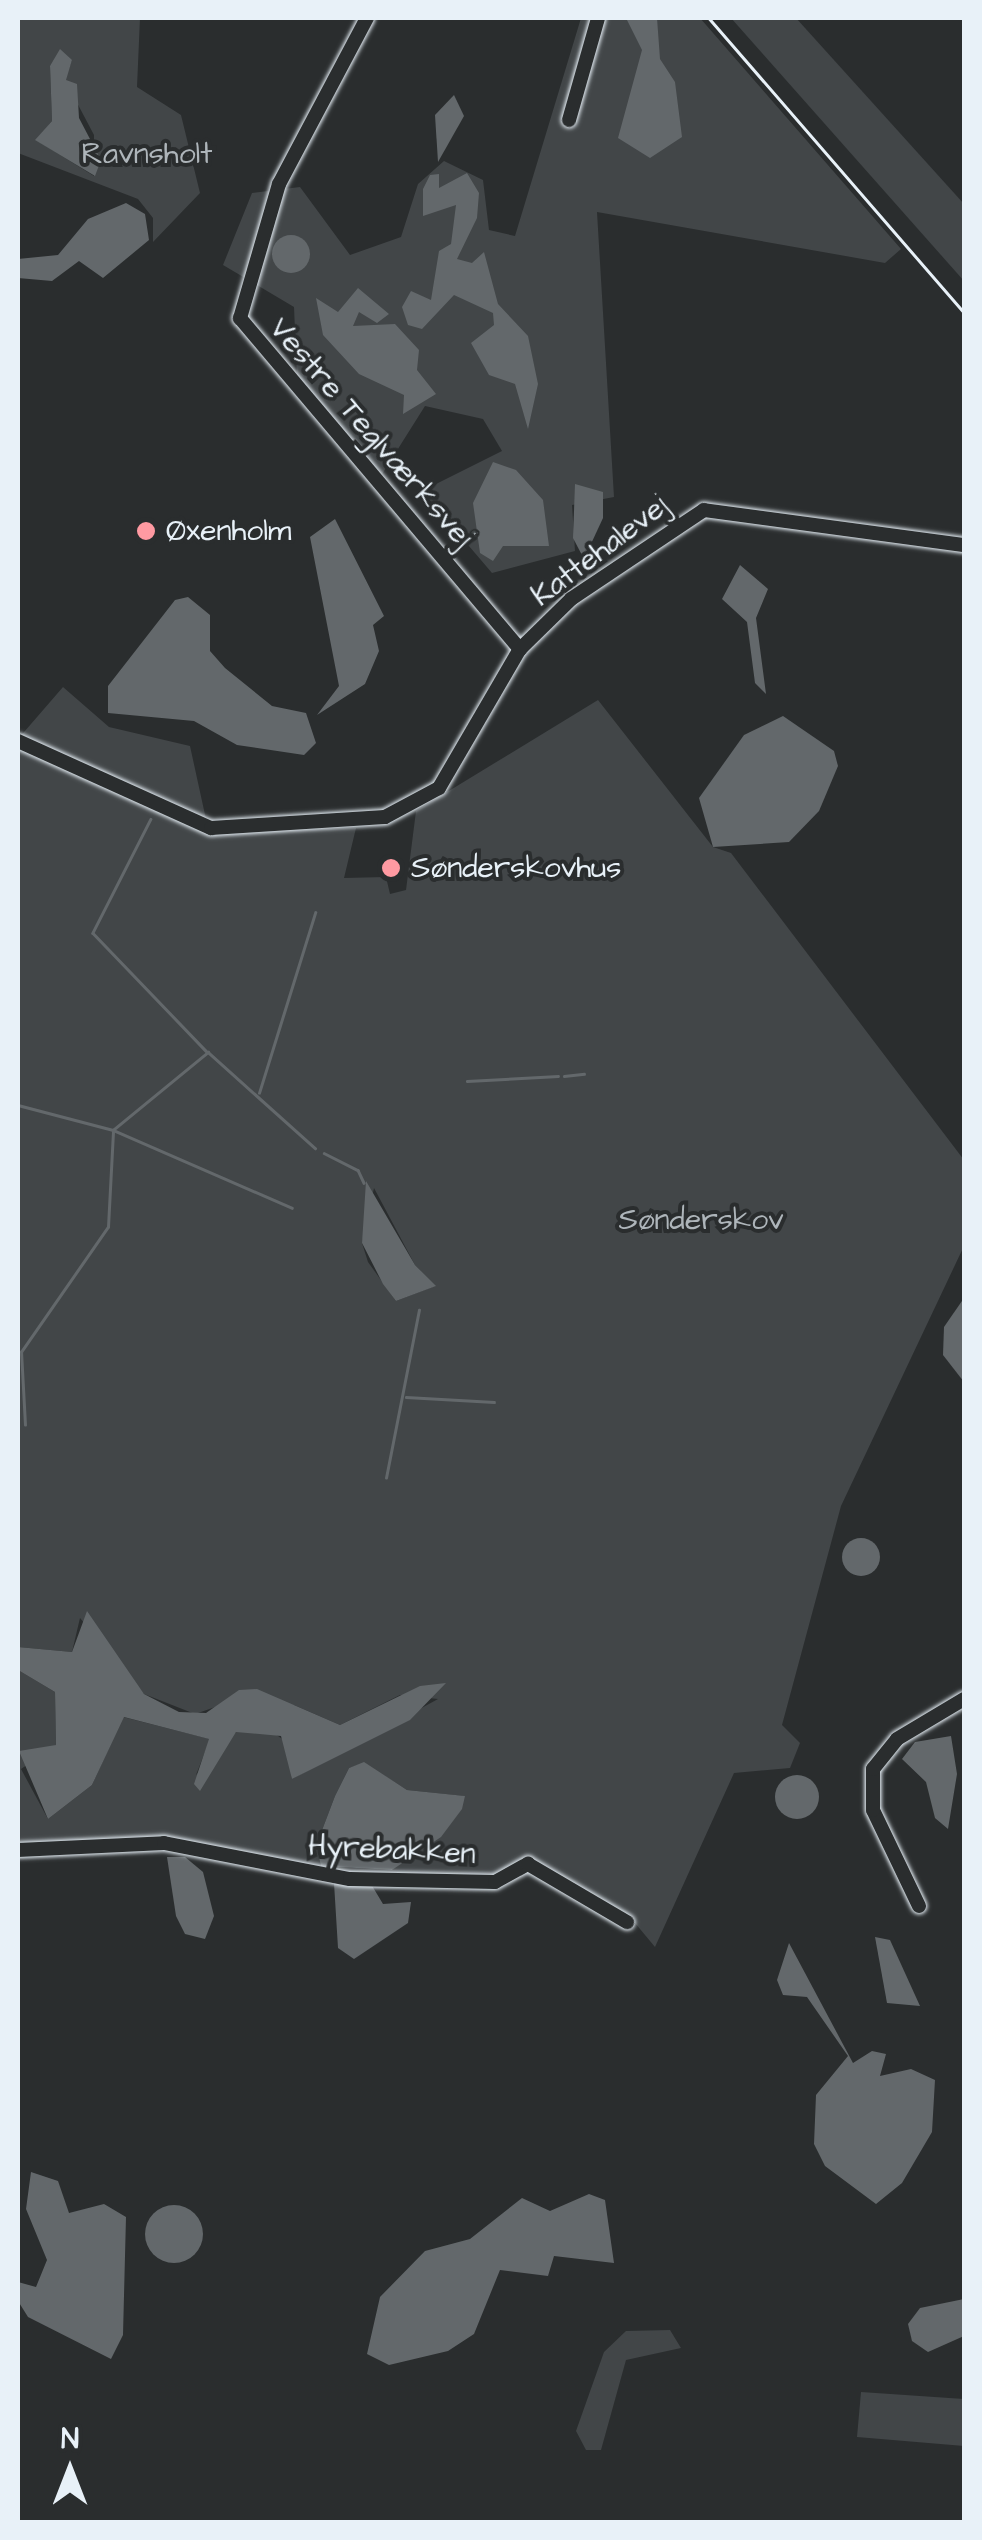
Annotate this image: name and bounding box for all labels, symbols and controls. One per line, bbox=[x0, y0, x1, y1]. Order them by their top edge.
park label: Ravnsholt bbox=[82, 136, 212, 172]
street label: Vestre Teglværksvej bbox=[261, 311, 481, 555]
street label: Kattehalevej bbox=[524, 488, 676, 614]
place label: Øxenholm bbox=[166, 513, 291, 549]
marker: Øxenholm bbox=[135, 520, 157, 542]
place label: Sønderskovhus bbox=[411, 850, 621, 886]
marker: Sønderskovhus bbox=[380, 857, 402, 879]
park label: Sønderskov bbox=[618, 1202, 784, 1238]
street label: Hyrebakken bbox=[307, 1828, 477, 1872]
north arrow bbox=[20, 2420, 120, 2520]
text: N bbox=[61, 2420, 79, 2459]

